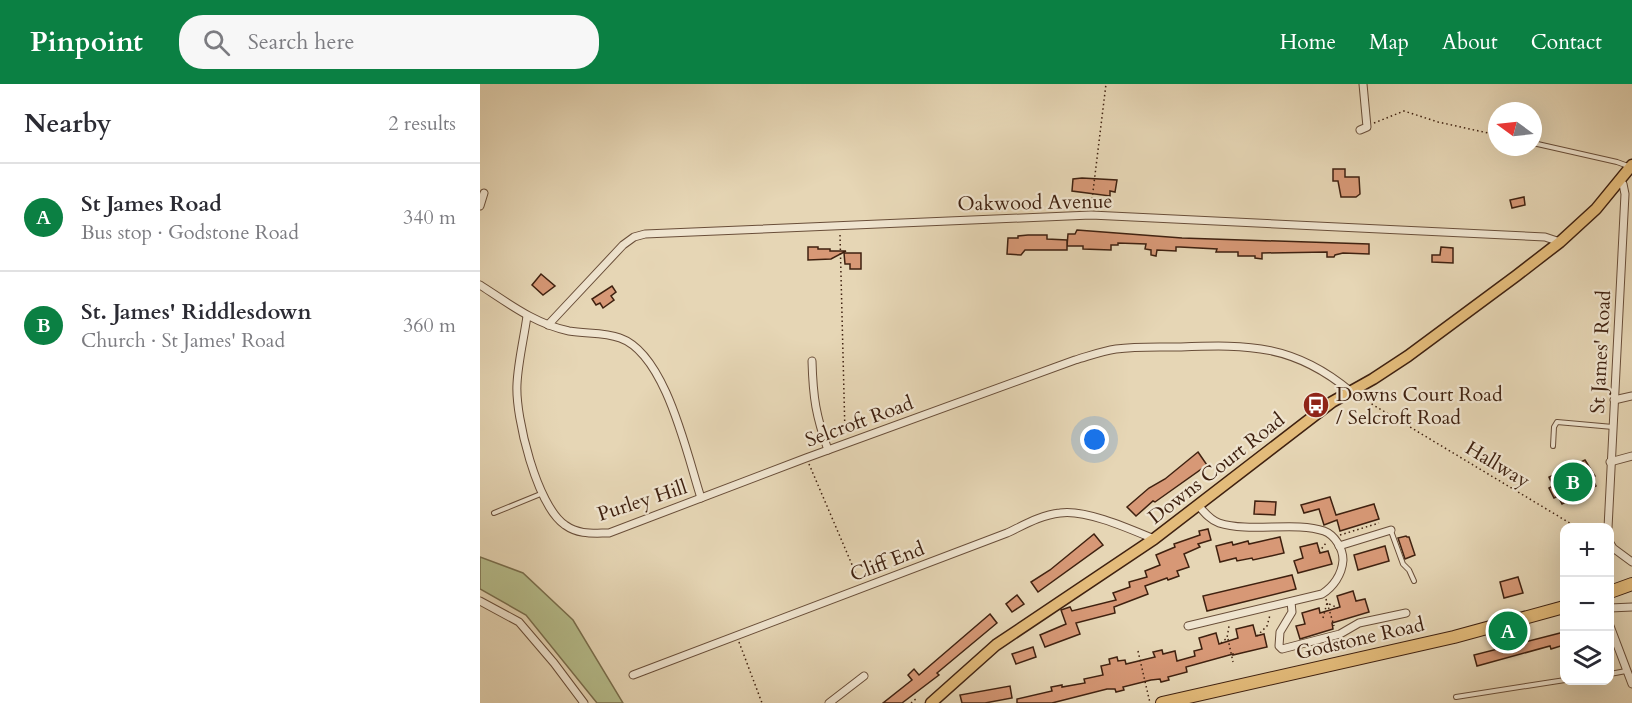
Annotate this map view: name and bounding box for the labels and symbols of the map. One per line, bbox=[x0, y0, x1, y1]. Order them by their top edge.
north arrow bbox=[1488, 102, 1542, 156]
street label: Oakwood Avenue bbox=[957, 188, 1113, 217]
street label: St James' Road bbox=[1584, 289, 1617, 414]
place label: Downs Court Road / Selcroft Road bbox=[1336, 381, 1503, 431]
street label: Selcroft Road bbox=[801, 389, 917, 454]
bus stop icon: Downs Court Road / Selcroft Road bbox=[1301, 390, 1331, 420]
street label: Downs Court Road bbox=[1142, 406, 1291, 530]
your location bbox=[1080, 425, 1109, 454]
street label: Hallway bbox=[1460, 435, 1535, 494]
pin: B bbox=[1554, 460, 1592, 504]
street label: Purley Hill bbox=[594, 473, 690, 528]
street label: Cliff End bbox=[846, 535, 929, 588]
pin: A bbox=[1488, 608, 1528, 654]
street label: Godstone Road bbox=[1293, 611, 1427, 666]

